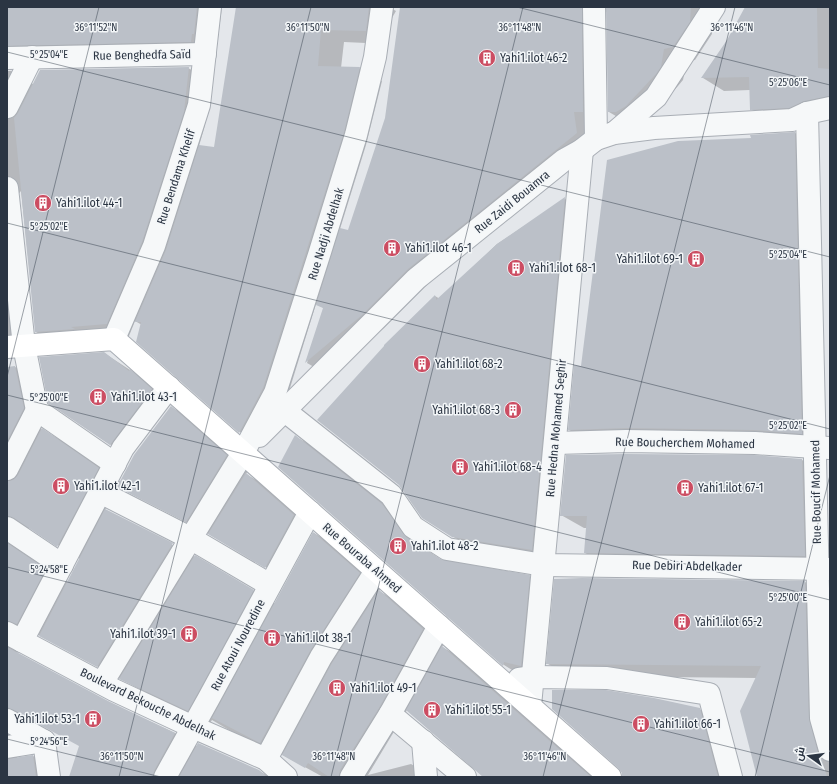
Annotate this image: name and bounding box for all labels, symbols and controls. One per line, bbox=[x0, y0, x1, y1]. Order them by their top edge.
text: 36°11'52"N bbox=[75, 22, 117, 34]
text: 36°11'50"N bbox=[286, 22, 330, 34]
text: 36°11'48"N bbox=[499, 22, 541, 34]
text: 36°11'46"N bbox=[711, 22, 753, 34]
street label: Rue Benghedfa Saïd bbox=[93, 47, 191, 63]
building icon: Yahi1.ilot 46-2 bbox=[477, 48, 497, 68]
text: 5°25'04"E bbox=[30, 49, 68, 61]
place label: Yahi1.ilot 46-2 bbox=[500, 51, 567, 65]
text: 5°25'06"E bbox=[769, 77, 807, 89]
street label: Rue Bendama Khelif bbox=[154, 126, 198, 226]
street label: Rue Zaidi Bouamra bbox=[472, 167, 552, 236]
street label: Rue Nadji Abdelhak bbox=[305, 186, 347, 282]
building icon: Yahi1.ilot 44-1 bbox=[33, 193, 53, 213]
place label: Yahi1.ilot 44-1 bbox=[56, 196, 123, 210]
text: 5°25'02"E bbox=[30, 221, 68, 233]
building icon: Yahi1.ilot 46-1 bbox=[382, 238, 402, 258]
place label: Yahi1.ilot 46-1 bbox=[405, 241, 472, 255]
building icon: Yahi1.ilot 69-1 bbox=[686, 249, 706, 269]
text: 5°25'04"E bbox=[769, 249, 807, 261]
place label: Yahi1.ilot 69-1 bbox=[616, 252, 683, 266]
building icon: Yahi1.ilot 68-1 bbox=[506, 258, 526, 278]
place label: Yahi1.ilot 68-1 bbox=[529, 261, 596, 275]
building icon: Yahi1.ilot 68-2 bbox=[412, 354, 432, 374]
place label: Yahi1.ilot 68-2 bbox=[435, 357, 503, 371]
street label: Rue Hedna Mohamed Seghir bbox=[543, 357, 569, 498]
building icon: Yahi1.ilot 43-1 bbox=[88, 387, 108, 407]
place label: Yahi1.ilot 43-1 bbox=[111, 390, 177, 404]
text: 5°25'00"E bbox=[30, 392, 69, 404]
building icon: Yahi1.ilot 68-3 bbox=[503, 400, 523, 420]
place label: Yahi1.ilot 68-3 bbox=[432, 403, 500, 417]
text: 5°25'02"E bbox=[769, 420, 807, 432]
street label: Rue Boucherchem Mohamed bbox=[615, 435, 755, 451]
street label: Rue Boucif Mohamed bbox=[808, 440, 824, 544]
building icon: Yahi1.ilot 68-4 bbox=[450, 457, 470, 477]
place label: Yahi1.ilot 68-4 bbox=[473, 460, 542, 474]
building icon: Yahi1.ilot 42-1 bbox=[51, 476, 71, 496]
building icon: Yahi1.ilot 67-1 bbox=[675, 478, 695, 498]
place label: Yahi1.ilot 42-1 bbox=[74, 479, 140, 493]
place label: Yahi1.ilot 67-1 bbox=[698, 481, 764, 495]
street label: Rue Bouraba Ahmed bbox=[320, 520, 404, 596]
building icon: Yahi1.ilot 48-2 bbox=[388, 536, 408, 556]
place label: Yahi1.ilot 48-2 bbox=[411, 539, 478, 553]
street label: Rue Debiri Abdelkader bbox=[632, 558, 743, 574]
text: 5°24'58"E bbox=[30, 564, 68, 576]
text: 5°25'00"E bbox=[769, 592, 808, 604]
street label: Rue Atoui Nouredine bbox=[208, 597, 268, 693]
building icon: Yahi1.ilot 65-2 bbox=[672, 612, 692, 632]
place label: Yahi1.ilot 65-2 bbox=[695, 615, 762, 629]
building icon: Yahi1.ilot 39-1 bbox=[179, 624, 199, 644]
place label: Yahi1.ilot 39-1 bbox=[110, 627, 176, 641]
building icon: Yahi1.ilot 38-1 bbox=[262, 628, 282, 648]
place label: Yahi1.ilot 38-1 bbox=[285, 631, 351, 645]
street label: Boulevard Bekouche Abdelhak bbox=[78, 665, 218, 743]
building icon: Yahi1.ilot 49-1 bbox=[327, 678, 347, 698]
place label: Yahi1.ilot 49-1 bbox=[350, 681, 416, 695]
building icon: Yahi1.ilot 55-1 bbox=[422, 700, 442, 720]
place label: Yahi1.ilot 55-1 bbox=[445, 703, 511, 717]
building icon: Yahi1.ilot 53-1 bbox=[83, 709, 103, 729]
place label: Yahi1.ilot 53-1 bbox=[14, 712, 80, 726]
building icon: Yahi1.ilot 66-1 bbox=[631, 714, 651, 734]
place label: Yahi1.ilot 66-1 bbox=[654, 717, 721, 731]
text: 5°24'56"E bbox=[30, 736, 68, 748]
north arrow bbox=[789, 736, 829, 776]
text: ش bbox=[792, 745, 808, 762]
text: 36°11'50"N bbox=[100, 751, 144, 763]
text: 36°11'48"N bbox=[313, 751, 355, 763]
text: 36°11'46"N bbox=[524, 751, 566, 763]

